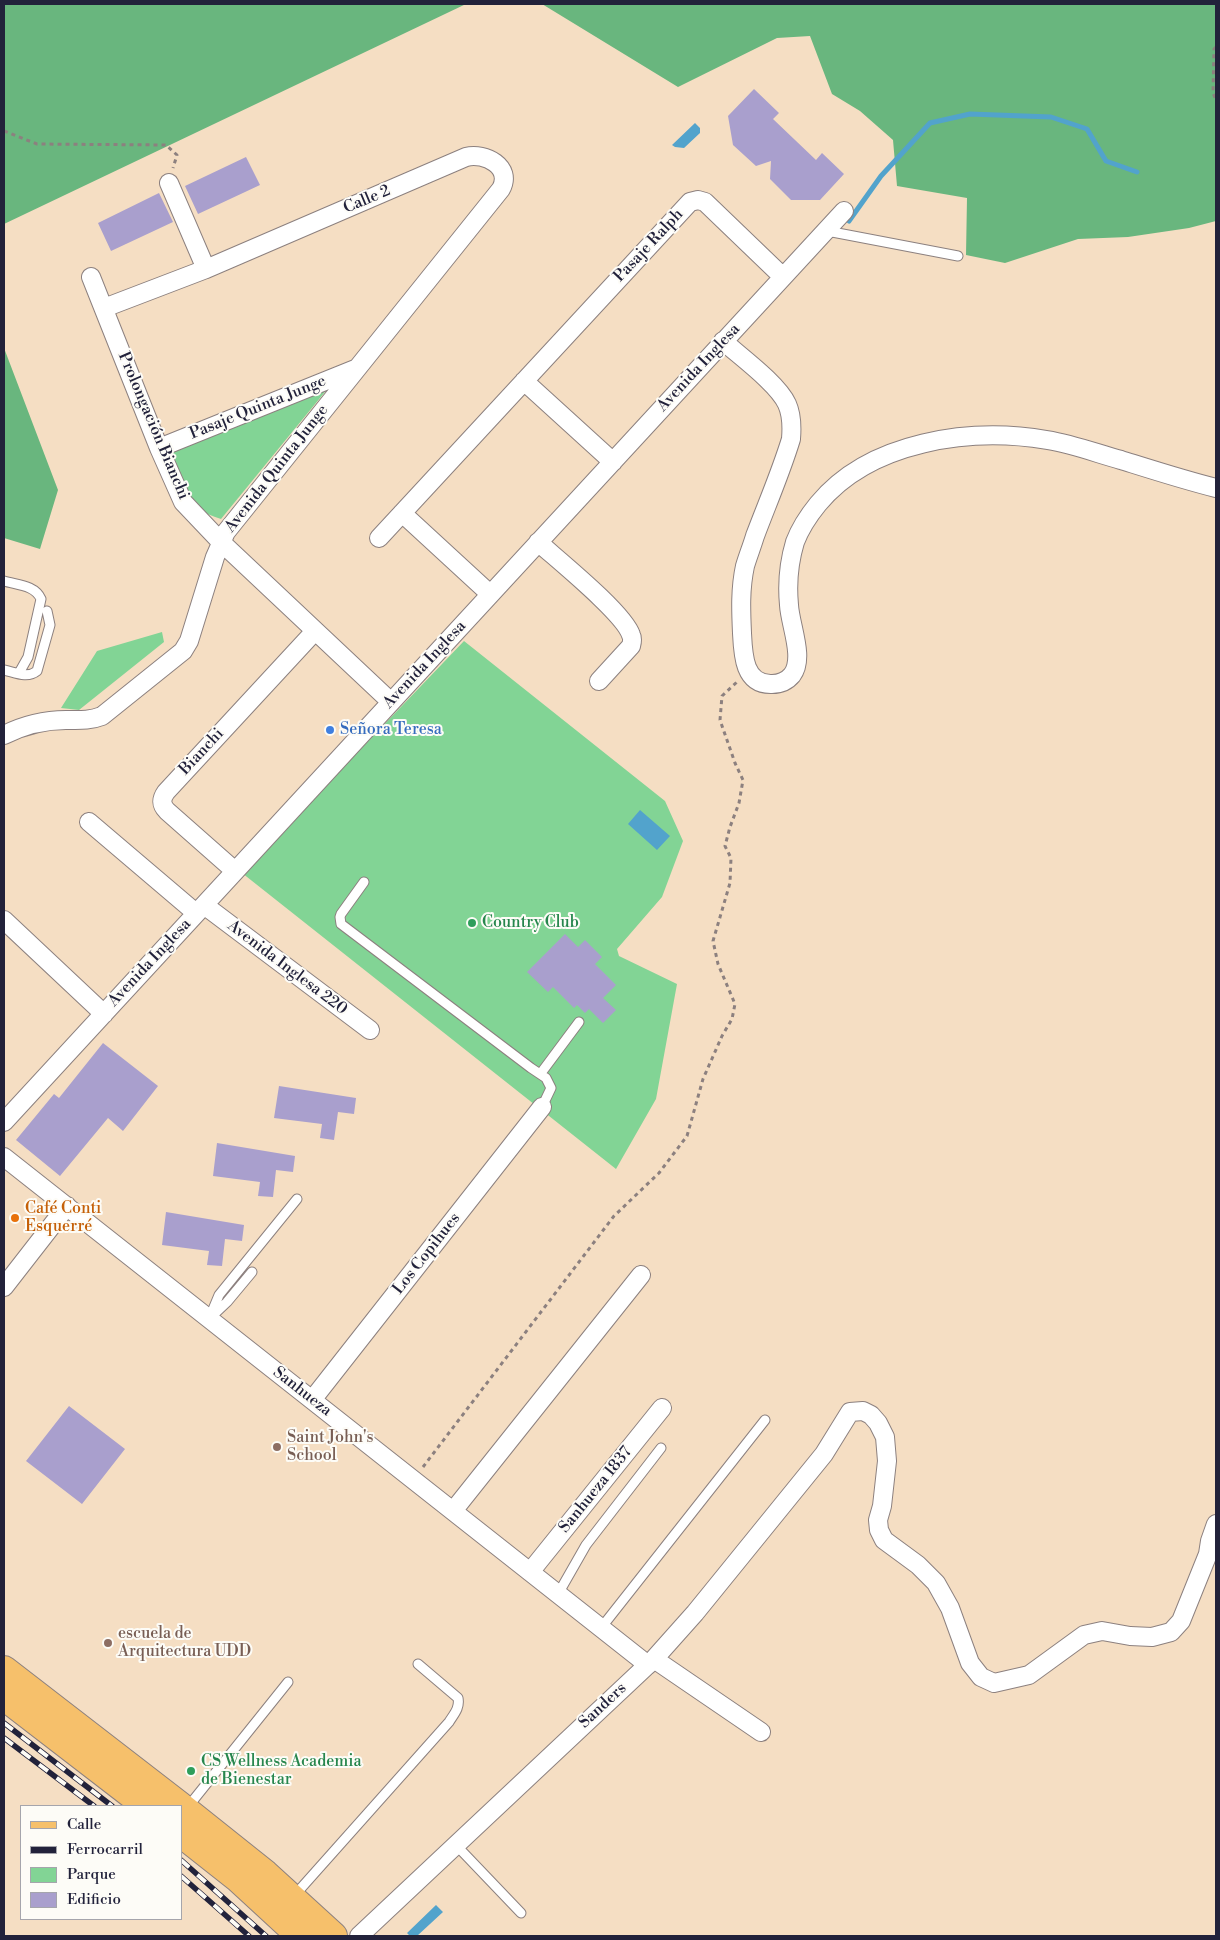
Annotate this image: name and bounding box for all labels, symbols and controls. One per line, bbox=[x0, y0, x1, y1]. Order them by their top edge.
street label: Calle 2 bbox=[341, 182, 393, 218]
street label: Pasaje Ralph bbox=[610, 205, 688, 287]
street label: Avenida Inglesa bbox=[653, 320, 745, 416]
street label: Prolongación Bianchi bbox=[113, 349, 193, 503]
street label: Pasaje Quinta Junge bbox=[187, 372, 329, 444]
street label: Avenida Quinta Junge bbox=[221, 401, 333, 537]
street label: Avenida Inglesa bbox=[379, 617, 471, 713]
place label: Señora Teresa bbox=[340, 720, 442, 740]
marker: Señora Teresa bbox=[324, 724, 336, 736]
street label: Bianchi bbox=[176, 725, 228, 779]
place label: Country Club bbox=[482, 913, 579, 933]
street label: Avenida Inglesa bbox=[104, 915, 196, 1011]
street label: Avenida Inglesa 220 bbox=[223, 917, 351, 1019]
marker: Country Club bbox=[466, 917, 478, 929]
place label: Café Conti Esquerré bbox=[25, 1199, 101, 1237]
street label: Los Copihues bbox=[389, 1209, 465, 1299]
marker: Café Conti Esquerré bbox=[9, 1212, 21, 1224]
street label: Sanhueza bbox=[269, 1363, 335, 1421]
place label: Saint John's School bbox=[287, 1428, 374, 1466]
marker: Saint John's School bbox=[271, 1441, 283, 1453]
street label: Sanhueza 1837 bbox=[555, 1443, 637, 1537]
place label: escuela de Arquitectura UDD bbox=[118, 1624, 251, 1662]
marker: escuela de Arquitectura UDD bbox=[102, 1637, 114, 1649]
street label: Sanders bbox=[575, 1679, 631, 1733]
place label: CS Wellness Academia de Bienestar bbox=[201, 1752, 362, 1790]
marker: CS Wellness Academia de Bienestar bbox=[185, 1765, 197, 1777]
legend bbox=[20, 1805, 182, 1920]
text: Calle bbox=[67, 1815, 101, 1834]
text: Ferrocarril bbox=[67, 1840, 143, 1859]
text: Parque bbox=[67, 1865, 116, 1884]
text: Edificio bbox=[67, 1890, 121, 1909]

